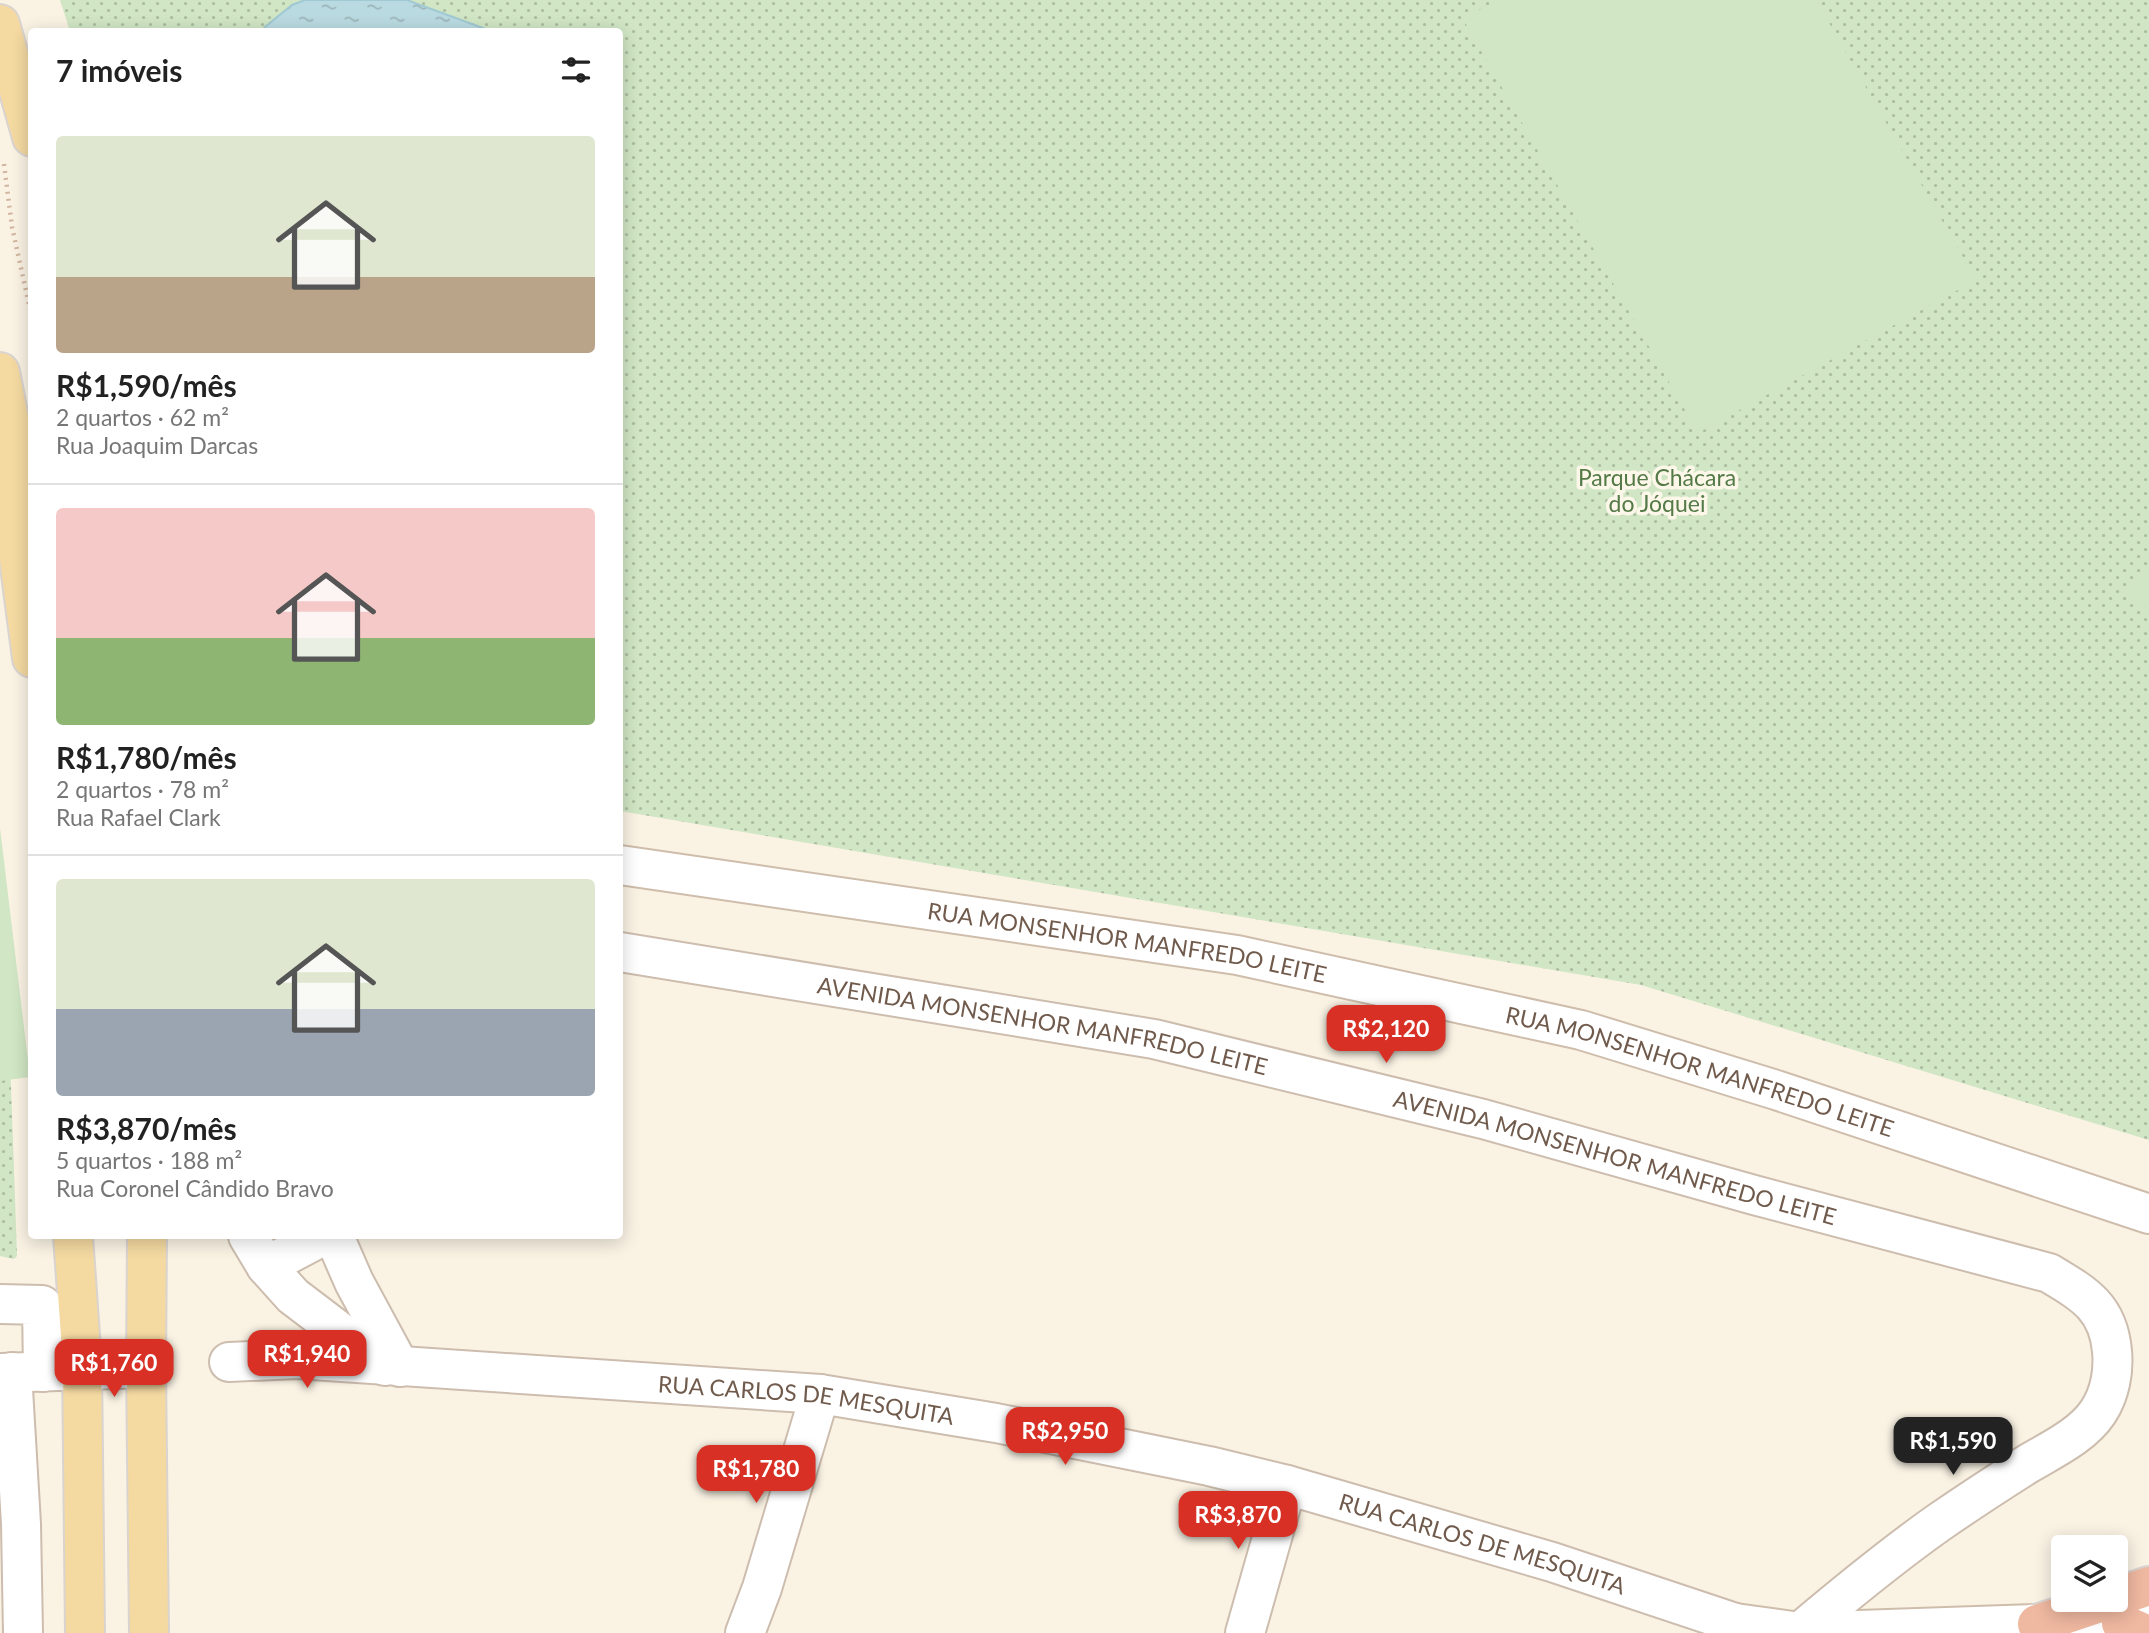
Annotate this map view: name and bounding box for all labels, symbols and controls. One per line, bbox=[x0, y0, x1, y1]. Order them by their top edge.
icon: filters bbox=[557, 51, 595, 89]
text: 7 imóveis bbox=[56, 52, 182, 88]
icon: home bbox=[263, 182, 389, 308]
text: R$1,590/mês bbox=[56, 367, 237, 403]
text: 2 quartos · 62 m² bbox=[56, 403, 229, 431]
text: Rua Joaquim Darcas bbox=[56, 431, 258, 459]
park label: Parque Chácara do Jóquei bbox=[1578, 463, 1736, 517]
icon: home bbox=[263, 554, 389, 680]
text: R$1,780/mês bbox=[56, 739, 237, 775]
text: 2 quartos · 78 m² bbox=[56, 775, 229, 803]
text: Rua Rafael Clark bbox=[56, 803, 221, 831]
street label: RUA MONSENHOR MANFREDO LEITE bbox=[926, 896, 1329, 988]
icon: home bbox=[263, 925, 389, 1051]
street label: AVENIDA MONSENHOR MANFREDO LEITE bbox=[815, 970, 1271, 1080]
street label: RUA MONSENHOR MANFREDO LEITE bbox=[1503, 1000, 1898, 1142]
pin: R$2,120 bbox=[1321, 1006, 1451, 1065]
text: R$2,120 bbox=[1343, 1014, 1429, 1042]
street label: AVENIDA MONSENHOR MANFREDO LEITE bbox=[1391, 1084, 1839, 1230]
text: R$3,870/mês bbox=[56, 1110, 237, 1146]
text: 5 quartos · 188 m² bbox=[56, 1146, 242, 1174]
text: Rua Coronel Cândido Bravo bbox=[56, 1174, 334, 1202]
pin: R$1,940 bbox=[242, 1330, 372, 1390]
text: R$1,940 bbox=[264, 1339, 350, 1367]
pin: R$1,760 bbox=[49, 1340, 179, 1399]
text: R$1,760 bbox=[71, 1348, 157, 1376]
street label: RUA CARLOS DE MESQUITA bbox=[657, 1369, 957, 1430]
pin: R$2,950 bbox=[1000, 1408, 1130, 1467]
text: R$2,950 bbox=[1022, 1416, 1108, 1444]
pin: R$1,590 bbox=[1888, 1418, 2018, 1477]
text: R$1,590 bbox=[1910, 1426, 1996, 1454]
pin: R$1,780 bbox=[691, 1446, 821, 1505]
text: R$1,780 bbox=[713, 1454, 799, 1482]
street label: RUA CARLOS DE MESQUITA bbox=[1336, 1487, 1630, 1600]
pin: R$3,870 bbox=[1173, 1492, 1303, 1551]
text: R$3,870 bbox=[1195, 1500, 1281, 1528]
map controls bbox=[2051, 1535, 2128, 1612]
button: layers bbox=[2051, 1535, 2128, 1612]

